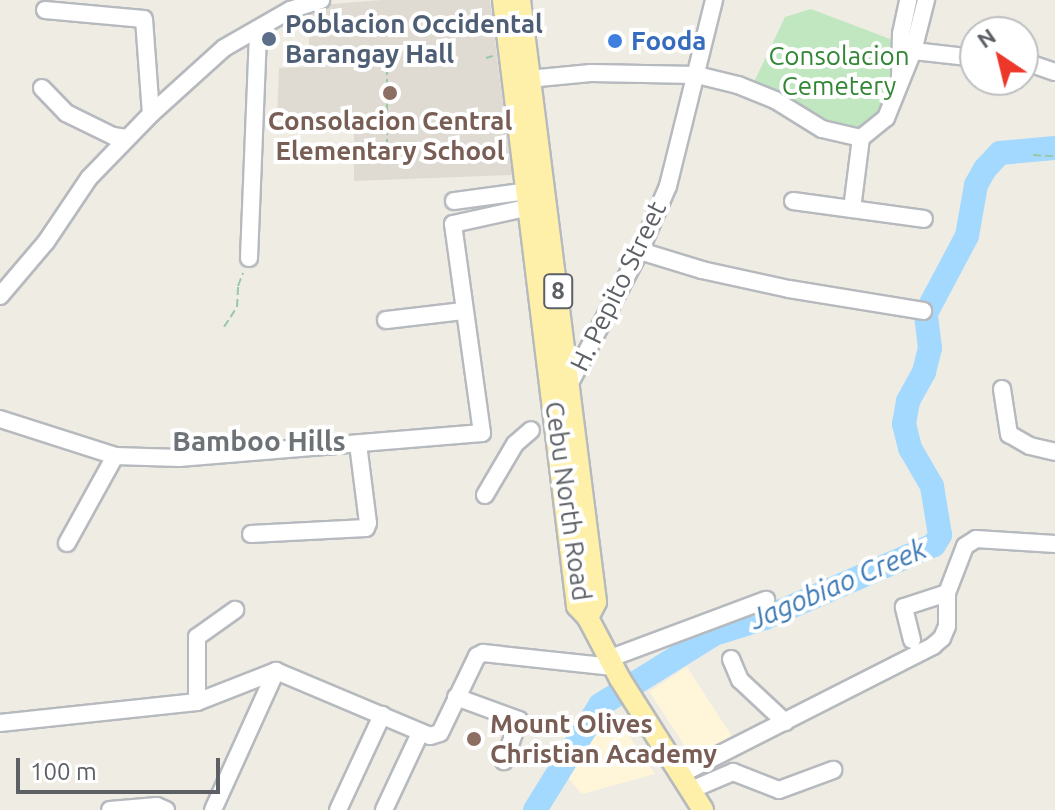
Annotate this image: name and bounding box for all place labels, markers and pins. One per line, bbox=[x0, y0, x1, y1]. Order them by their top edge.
place label: Poblacion Occidental Barangay Hall bbox=[285, 8, 543, 70]
place label: Fooda bbox=[631, 25, 706, 57]
marker: Poblacion Occidental Barangay Hall bbox=[260, 30, 278, 48]
marker: Fooda bbox=[606, 32, 624, 50]
marker: Consolacion Central Elementary School bbox=[381, 84, 399, 102]
place label: Consolacion Central Elementary School bbox=[268, 105, 512, 166]
place label: Mount Olives Christian Academy bbox=[490, 708, 717, 770]
marker: Mount Olives Christian Academy bbox=[465, 730, 483, 748]

